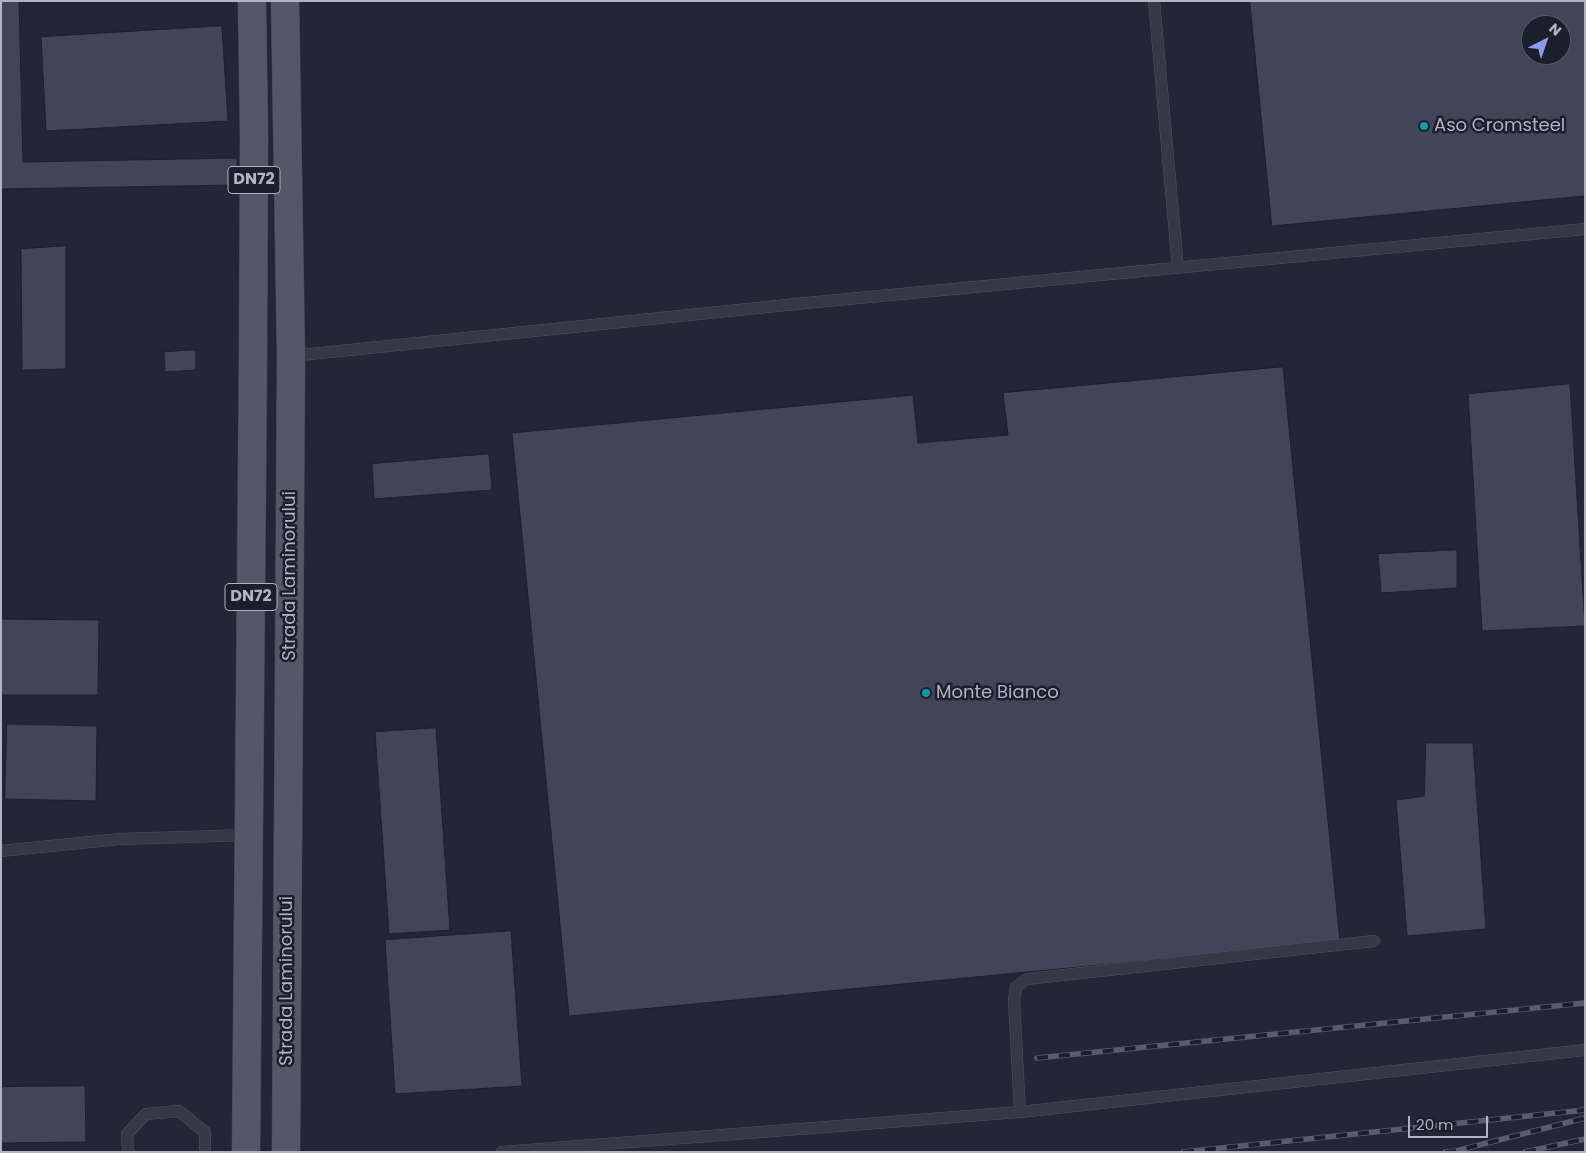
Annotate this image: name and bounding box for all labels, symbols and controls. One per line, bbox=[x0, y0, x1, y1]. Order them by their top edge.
north arrow bbox=[1521, 15, 1571, 65]
text: N bbox=[1545, 18, 1566, 40]
place label: Aso Cromsteel bbox=[1434, 115, 1565, 137]
marker: Aso Cromsteel bbox=[1418, 120, 1430, 132]
road number: DN72 bbox=[228, 166, 280, 194]
street label: Strada Laminorului bbox=[279, 491, 301, 661]
road number: DN72 bbox=[225, 584, 277, 610]
place label: Monte Bianco bbox=[936, 682, 1059, 704]
marker: Monte Bianco bbox=[920, 687, 932, 699]
street label: Strada Laminorului bbox=[276, 896, 298, 1066]
scale bar bbox=[1411, 1106, 1491, 1138]
text: 20 m bbox=[1416, 1114, 1454, 1135]

